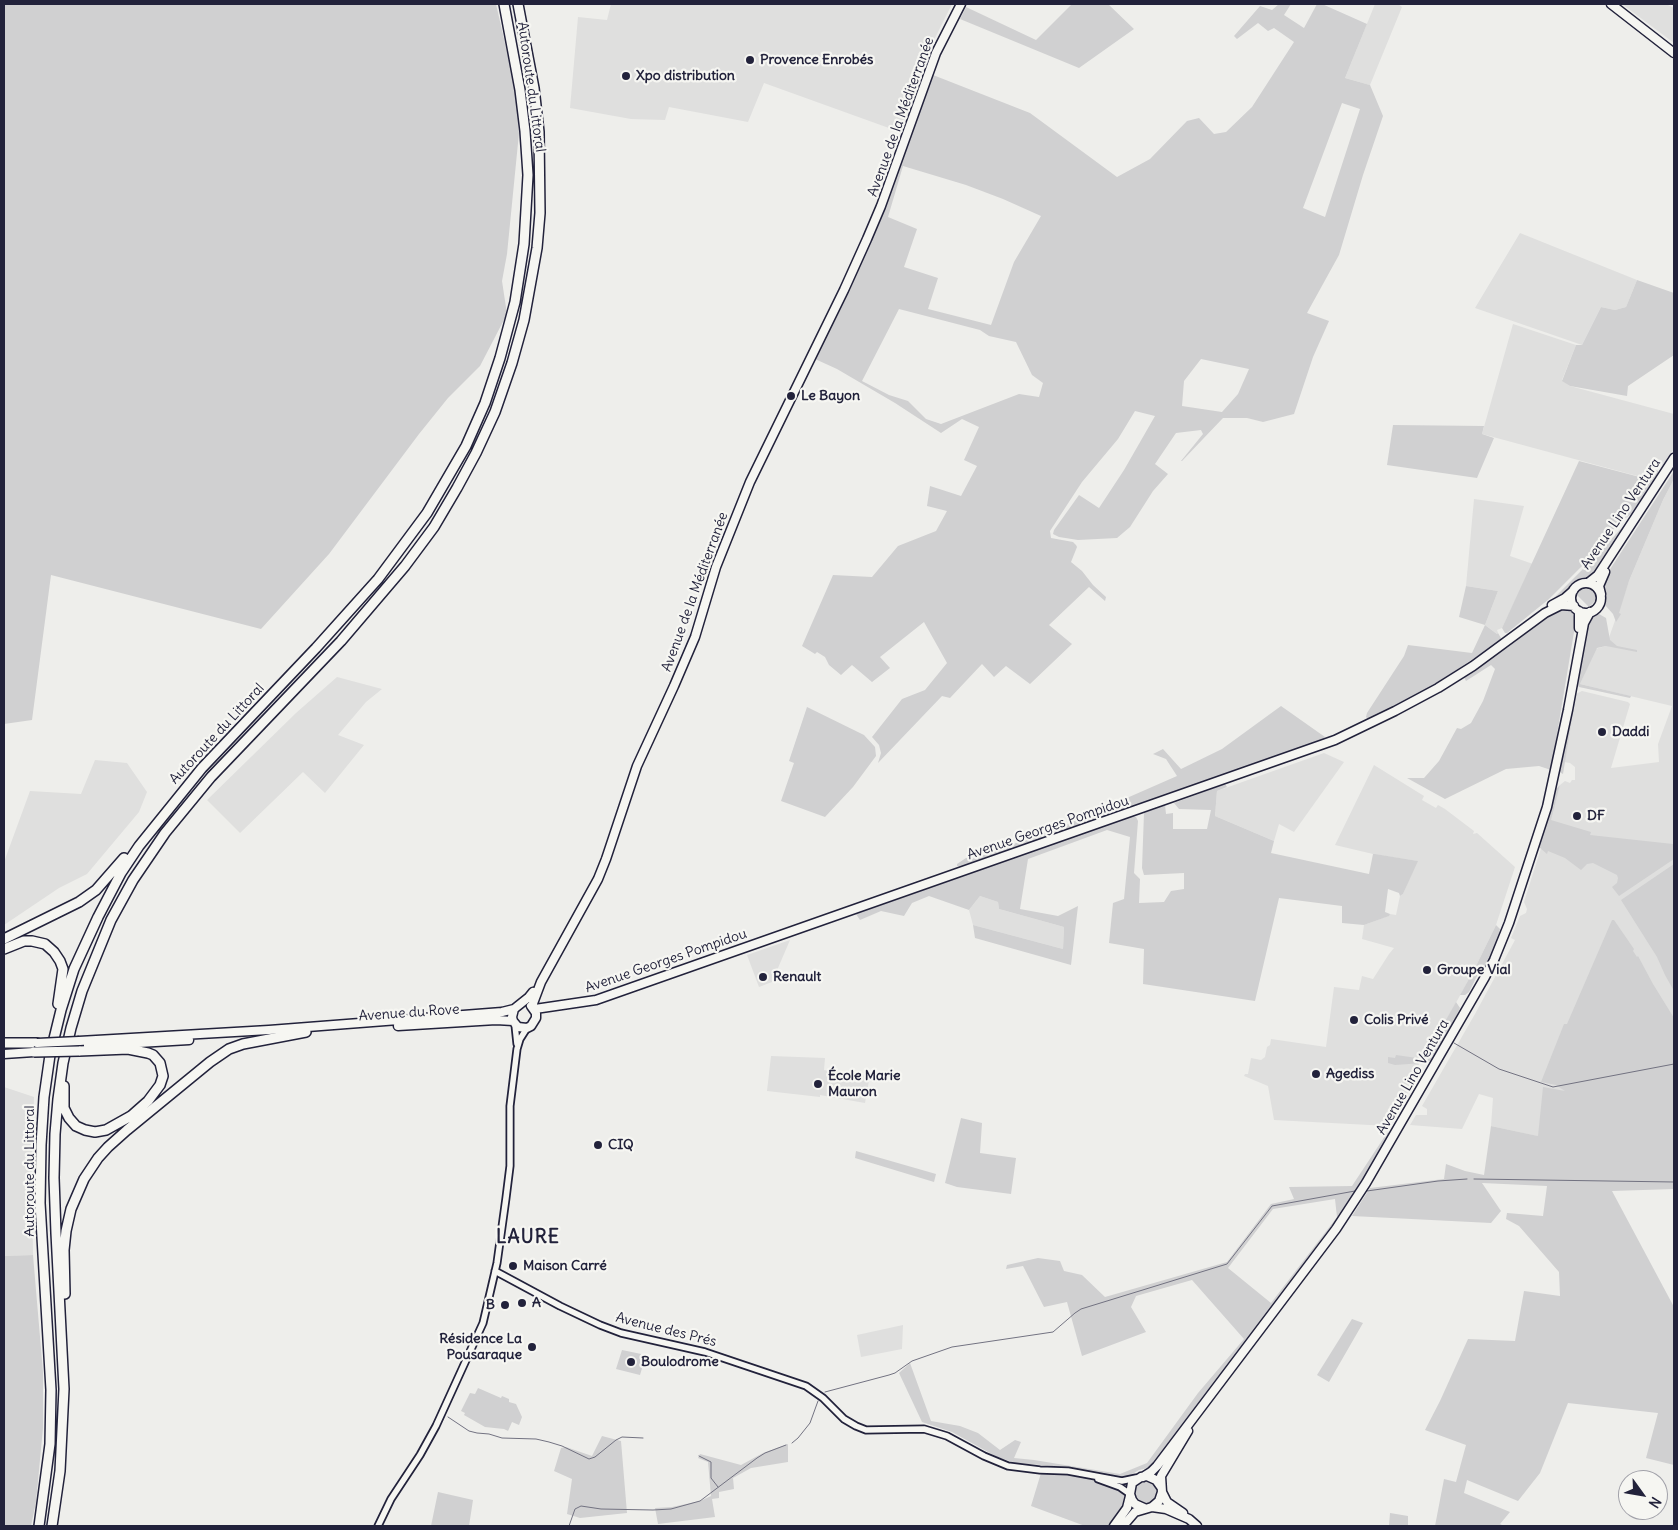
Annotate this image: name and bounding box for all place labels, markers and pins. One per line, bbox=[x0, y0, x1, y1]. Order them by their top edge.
place label: Provence Enrobés bbox=[760, 52, 873, 68]
marker: Provence Enrobés bbox=[744, 54, 756, 66]
place label: Xpo distribution bbox=[636, 68, 735, 84]
marker: Xpo distribution bbox=[620, 70, 632, 82]
place label: Le Bayon bbox=[801, 388, 860, 404]
marker: Le Bayon bbox=[785, 390, 797, 402]
place label: Daddi bbox=[1612, 724, 1649, 740]
marker: Daddi bbox=[1596, 726, 1608, 738]
place label: DF bbox=[1587, 808, 1605, 824]
marker: DF bbox=[1571, 810, 1583, 822]
place label: Groupe Vial bbox=[1437, 962, 1511, 978]
marker: Groupe Vial bbox=[1421, 964, 1433, 976]
place label: Renault bbox=[773, 969, 821, 985]
marker: Renault bbox=[757, 971, 769, 983]
place label: Colis Privé bbox=[1364, 1012, 1429, 1028]
marker: Colis Privé bbox=[1348, 1014, 1360, 1026]
place label: Agediss bbox=[1326, 1066, 1374, 1082]
place label: École Marie Mauron bbox=[828, 1068, 901, 1100]
marker: Agediss bbox=[1310, 1068, 1322, 1080]
marker: École Marie Mauron bbox=[812, 1078, 824, 1090]
place label: CIQ bbox=[608, 1137, 634, 1153]
marker: CIQ bbox=[592, 1139, 604, 1151]
place label: Maison Carré bbox=[523, 1258, 607, 1274]
marker: Maison Carré bbox=[507, 1260, 519, 1272]
place label: A bbox=[532, 1295, 541, 1311]
place label: B bbox=[486, 1297, 495, 1313]
marker: A bbox=[516, 1297, 528, 1309]
marker: B bbox=[499, 1299, 511, 1311]
place label: Résidence La Pousaraque bbox=[439, 1331, 522, 1364]
marker: Résidence La Pousaraque bbox=[526, 1341, 538, 1353]
place label: Boulodrome bbox=[641, 1354, 719, 1370]
marker: Boulodrome bbox=[625, 1356, 637, 1368]

